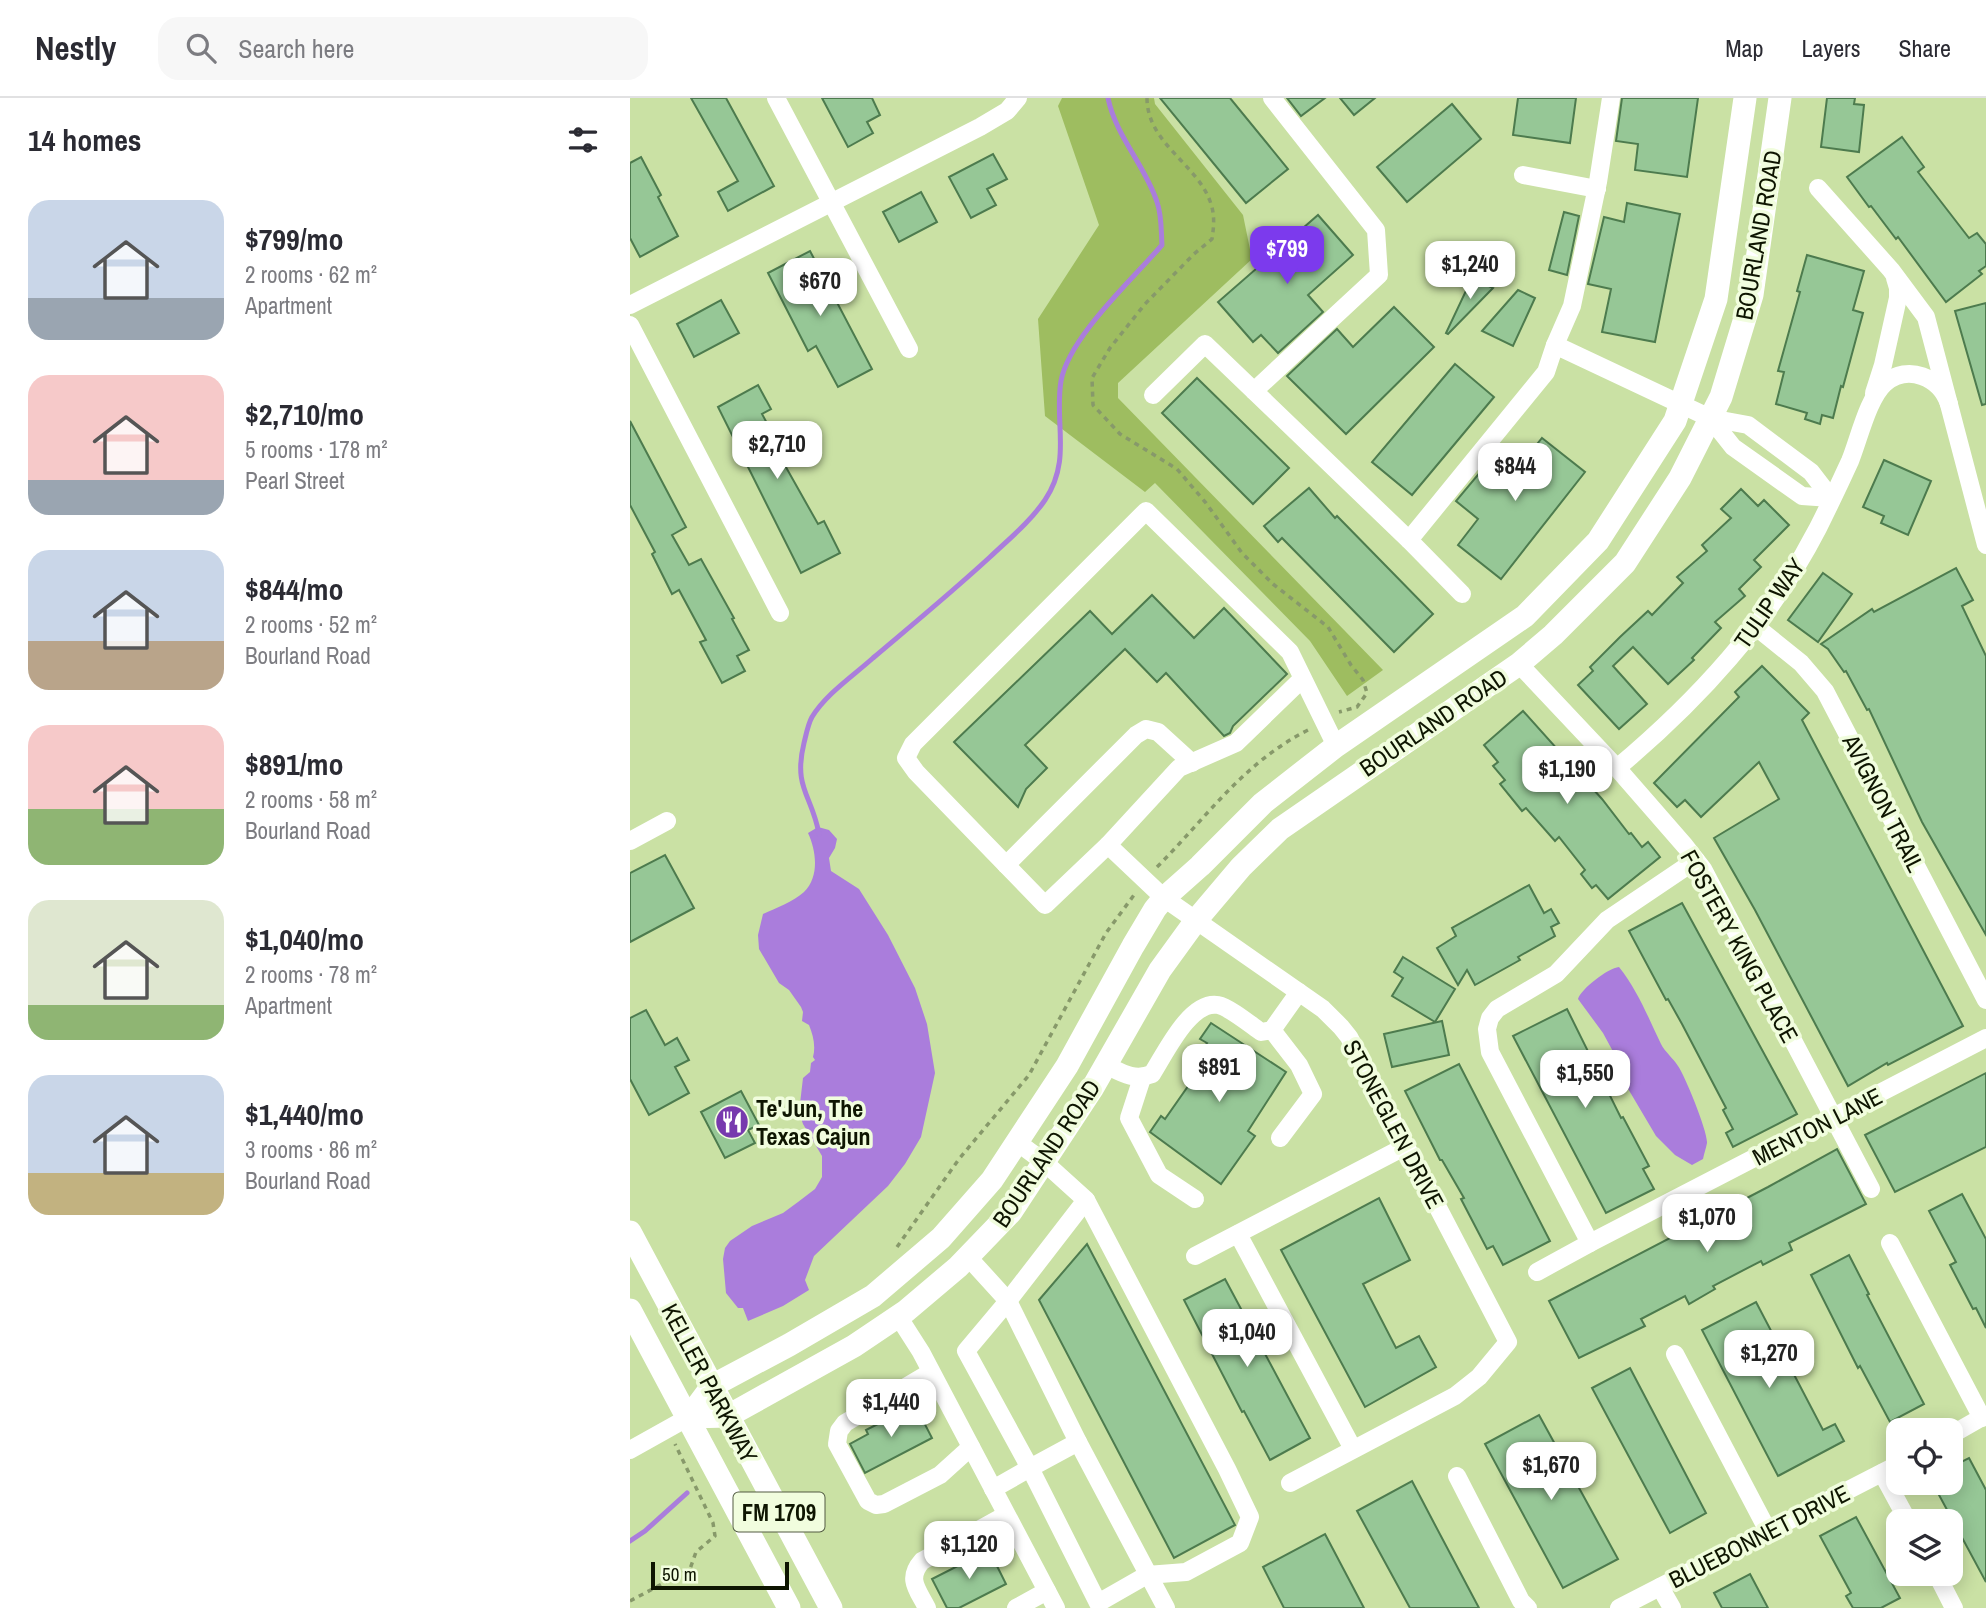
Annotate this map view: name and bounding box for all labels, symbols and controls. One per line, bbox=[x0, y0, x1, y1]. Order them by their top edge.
search box bbox=[158, 17, 648, 80]
text: Nestly bbox=[35, 26, 116, 70]
icon: search bbox=[182, 29, 220, 67]
text: Search here bbox=[238, 31, 354, 66]
text: Map bbox=[1725, 32, 1763, 64]
text: Layers bbox=[1801, 32, 1860, 64]
text: Share bbox=[1898, 32, 1951, 64]
text: 14 homes bbox=[28, 120, 142, 160]
icon: filters bbox=[564, 121, 602, 159]
street label: BOURLAND ROAD bbox=[1727, 148, 1789, 322]
text: $799/mo bbox=[245, 219, 343, 259]
pin: $799 bbox=[1246, 226, 1328, 286]
icon: home bbox=[84, 228, 168, 312]
text: $799 bbox=[1266, 233, 1308, 264]
pin: $1,240 bbox=[1413, 242, 1527, 301]
text: $1,240 bbox=[1441, 248, 1499, 279]
pin: $670 bbox=[779, 258, 861, 318]
text: 2 rooms · 62 m² bbox=[245, 259, 377, 290]
text: $670 bbox=[799, 265, 841, 296]
text: Apartment bbox=[245, 290, 332, 321]
text: $2,710/mo bbox=[245, 394, 364, 434]
icon: home bbox=[84, 403, 168, 487]
pin: $2,710 bbox=[720, 422, 834, 481]
text: $2,710 bbox=[748, 428, 806, 459]
text: 5 rooms · 178 m² bbox=[245, 434, 388, 465]
pin: $844 bbox=[1474, 444, 1556, 503]
text: $844 bbox=[1494, 450, 1536, 481]
text: Pearl Street bbox=[245, 465, 345, 496]
street label: TULIP WAY bbox=[1726, 551, 1812, 655]
text: $844/mo bbox=[245, 569, 343, 609]
icon: home bbox=[84, 578, 168, 662]
text: 2 rooms · 52 m² bbox=[245, 609, 377, 640]
text: Bourland Road bbox=[245, 640, 371, 671]
street label: BOURLAND ROAD bbox=[1353, 661, 1513, 783]
street label: AVIGNON TRAIL bbox=[1835, 728, 1932, 877]
text: $891/mo bbox=[245, 744, 343, 784]
pin: $1,190 bbox=[1510, 746, 1624, 806]
icon: home bbox=[84, 753, 168, 837]
text: $1,190 bbox=[1538, 753, 1596, 784]
text: 2 rooms · 58 m² bbox=[245, 784, 377, 815]
text: Bourland Road bbox=[245, 815, 371, 846]
street label: FOSTERY KING PLACE bbox=[1674, 844, 1806, 1048]
text: $1,040/mo bbox=[245, 919, 364, 959]
icon: home bbox=[84, 928, 168, 1012]
text: 2 rooms · 78 m² bbox=[245, 959, 377, 990]
text: Apartment bbox=[245, 990, 332, 1021]
street label: STONEGLEN DRIVE bbox=[1336, 1034, 1452, 1214]
pin: $891 bbox=[1178, 1044, 1260, 1104]
text: $891 bbox=[1198, 1051, 1240, 1082]
pin: $1,550 bbox=[1528, 1051, 1642, 1110]
text: $1,550 bbox=[1556, 1057, 1614, 1088]
street label: BOURLAND ROAD bbox=[985, 1073, 1107, 1233]
street label: MENTON LANE bbox=[1747, 1080, 1887, 1172]
place label: Te'Jun, The Texas Cajun bbox=[756, 1092, 871, 1152]
text: $1,440/mo bbox=[245, 1094, 364, 1134]
icon: home bbox=[84, 1103, 168, 1187]
restaurant icon: Te'Jun, The Texas Cajun bbox=[713, 1103, 751, 1141]
text: 3 rooms · 86 m² bbox=[245, 1134, 377, 1165]
text: Bourland Road bbox=[245, 1165, 371, 1196]
pin: $1,070 bbox=[1650, 1194, 1764, 1254]
text: $1,070 bbox=[1678, 1201, 1736, 1232]
street label: KELLER PARKWAY bbox=[655, 1298, 765, 1468]
pin: $1,040 bbox=[1190, 1310, 1304, 1369]
text: $1,040 bbox=[1218, 1316, 1276, 1347]
pin: $1,270 bbox=[1712, 1330, 1826, 1390]
text: $1,270 bbox=[1740, 1337, 1798, 1368]
pin: $1,440 bbox=[834, 1380, 948, 1439]
text: $1,440 bbox=[862, 1386, 920, 1417]
map controls bbox=[1886, 1418, 1963, 1586]
button: locate bbox=[1886, 1418, 1963, 1495]
pin: $1,670 bbox=[1494, 1442, 1608, 1502]
text: $1,670 bbox=[1522, 1449, 1580, 1480]
street label: BLUEBONNET DRIVE bbox=[1663, 1477, 1855, 1595]
road number: FM 1709 bbox=[734, 1492, 824, 1532]
button: layers bbox=[1886, 1509, 1963, 1586]
pin: $1,120 bbox=[912, 1522, 1026, 1581]
text: $1,120 bbox=[940, 1528, 998, 1559]
scale bar bbox=[651, 1559, 789, 1591]
text: 50 m bbox=[662, 1561, 697, 1587]

